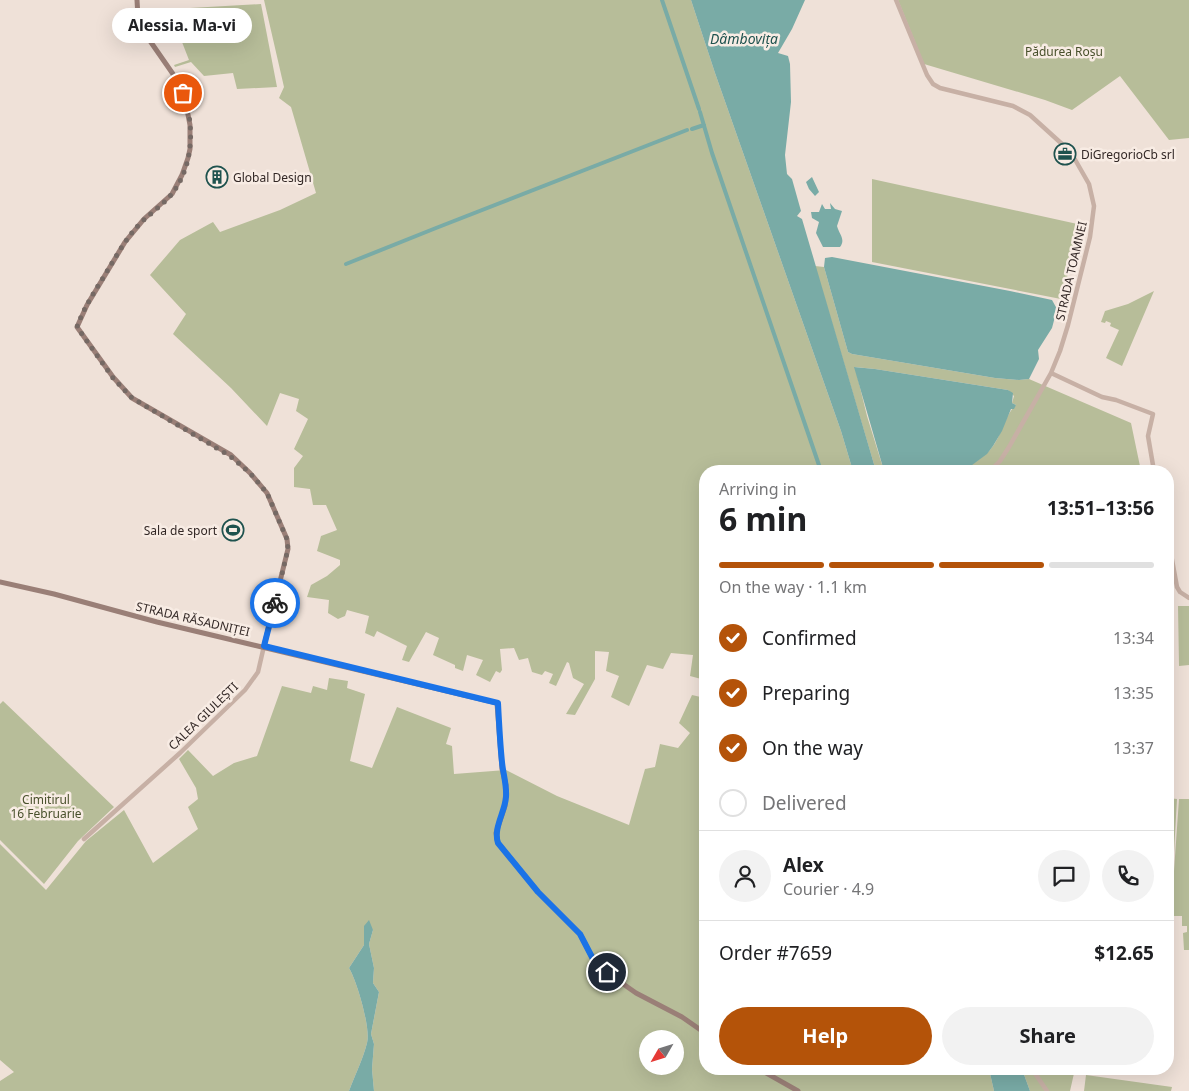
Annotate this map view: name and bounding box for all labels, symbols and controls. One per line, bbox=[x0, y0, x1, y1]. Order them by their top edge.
callout: Alessia. Ma-vi bbox=[113, 8, 253, 43]
text: Alessia. Ma-vi bbox=[128, 14, 236, 36]
water label: Dâmbovița bbox=[710, 29, 778, 48]
park label: Pădurea Roșu bbox=[1025, 43, 1103, 60]
pin bbox=[162, 72, 204, 114]
icon: bag bbox=[169, 79, 197, 107]
office icon: DiGregorioCb srl bbox=[1053, 142, 1077, 166]
place label: DiGregorioCb srl bbox=[1081, 146, 1175, 163]
building icon: Global Design bbox=[205, 165, 229, 189]
place label: Global Design bbox=[233, 169, 312, 186]
street label: STRADA TOAMNEI bbox=[1051, 220, 1091, 322]
text: Arriving in bbox=[719, 478, 797, 500]
text: 13:51–13:56 bbox=[1047, 495, 1154, 521]
text: 6 min bbox=[719, 497, 807, 540]
sports icon: Sala de sport bbox=[221, 518, 245, 542]
place label: Sala de sport bbox=[144, 522, 218, 539]
text: On the way · 1.1 km bbox=[719, 576, 867, 598]
courier bbox=[250, 578, 300, 628]
icon: bike bbox=[261, 589, 289, 617]
street label: STRADA RĂSADNIȚEI bbox=[134, 598, 252, 640]
icon: check bbox=[719, 624, 747, 652]
text: Confirmed bbox=[762, 625, 857, 651]
text: 13:34 bbox=[1113, 627, 1154, 649]
street label: CALEA GIULEȘTI bbox=[164, 678, 242, 754]
icon: check bbox=[719, 679, 747, 707]
text: Preparing bbox=[762, 680, 850, 706]
text: 13:35 bbox=[1113, 682, 1154, 704]
icon: check bbox=[719, 734, 747, 762]
text: On the way bbox=[762, 735, 863, 761]
text: 13:37 bbox=[1113, 737, 1154, 759]
text: Delivered bbox=[762, 790, 847, 816]
park label: Cimitirul 16 Februarie bbox=[10, 791, 82, 822]
button: person bbox=[719, 850, 771, 902]
button: chat bbox=[1038, 850, 1090, 902]
button: phone bbox=[1102, 850, 1154, 902]
text: Alex bbox=[783, 852, 824, 878]
text: Courier · 4.9 bbox=[783, 878, 874, 900]
text: Order #7659 bbox=[719, 940, 832, 966]
text: $12.65 bbox=[1094, 940, 1154, 966]
pin bbox=[586, 951, 628, 993]
icon: home bbox=[593, 958, 621, 986]
button: Help bbox=[719, 1007, 932, 1065]
button: Share bbox=[942, 1007, 1154, 1065]
north arrow bbox=[639, 1030, 684, 1075]
map controls bbox=[639, 1030, 684, 1075]

